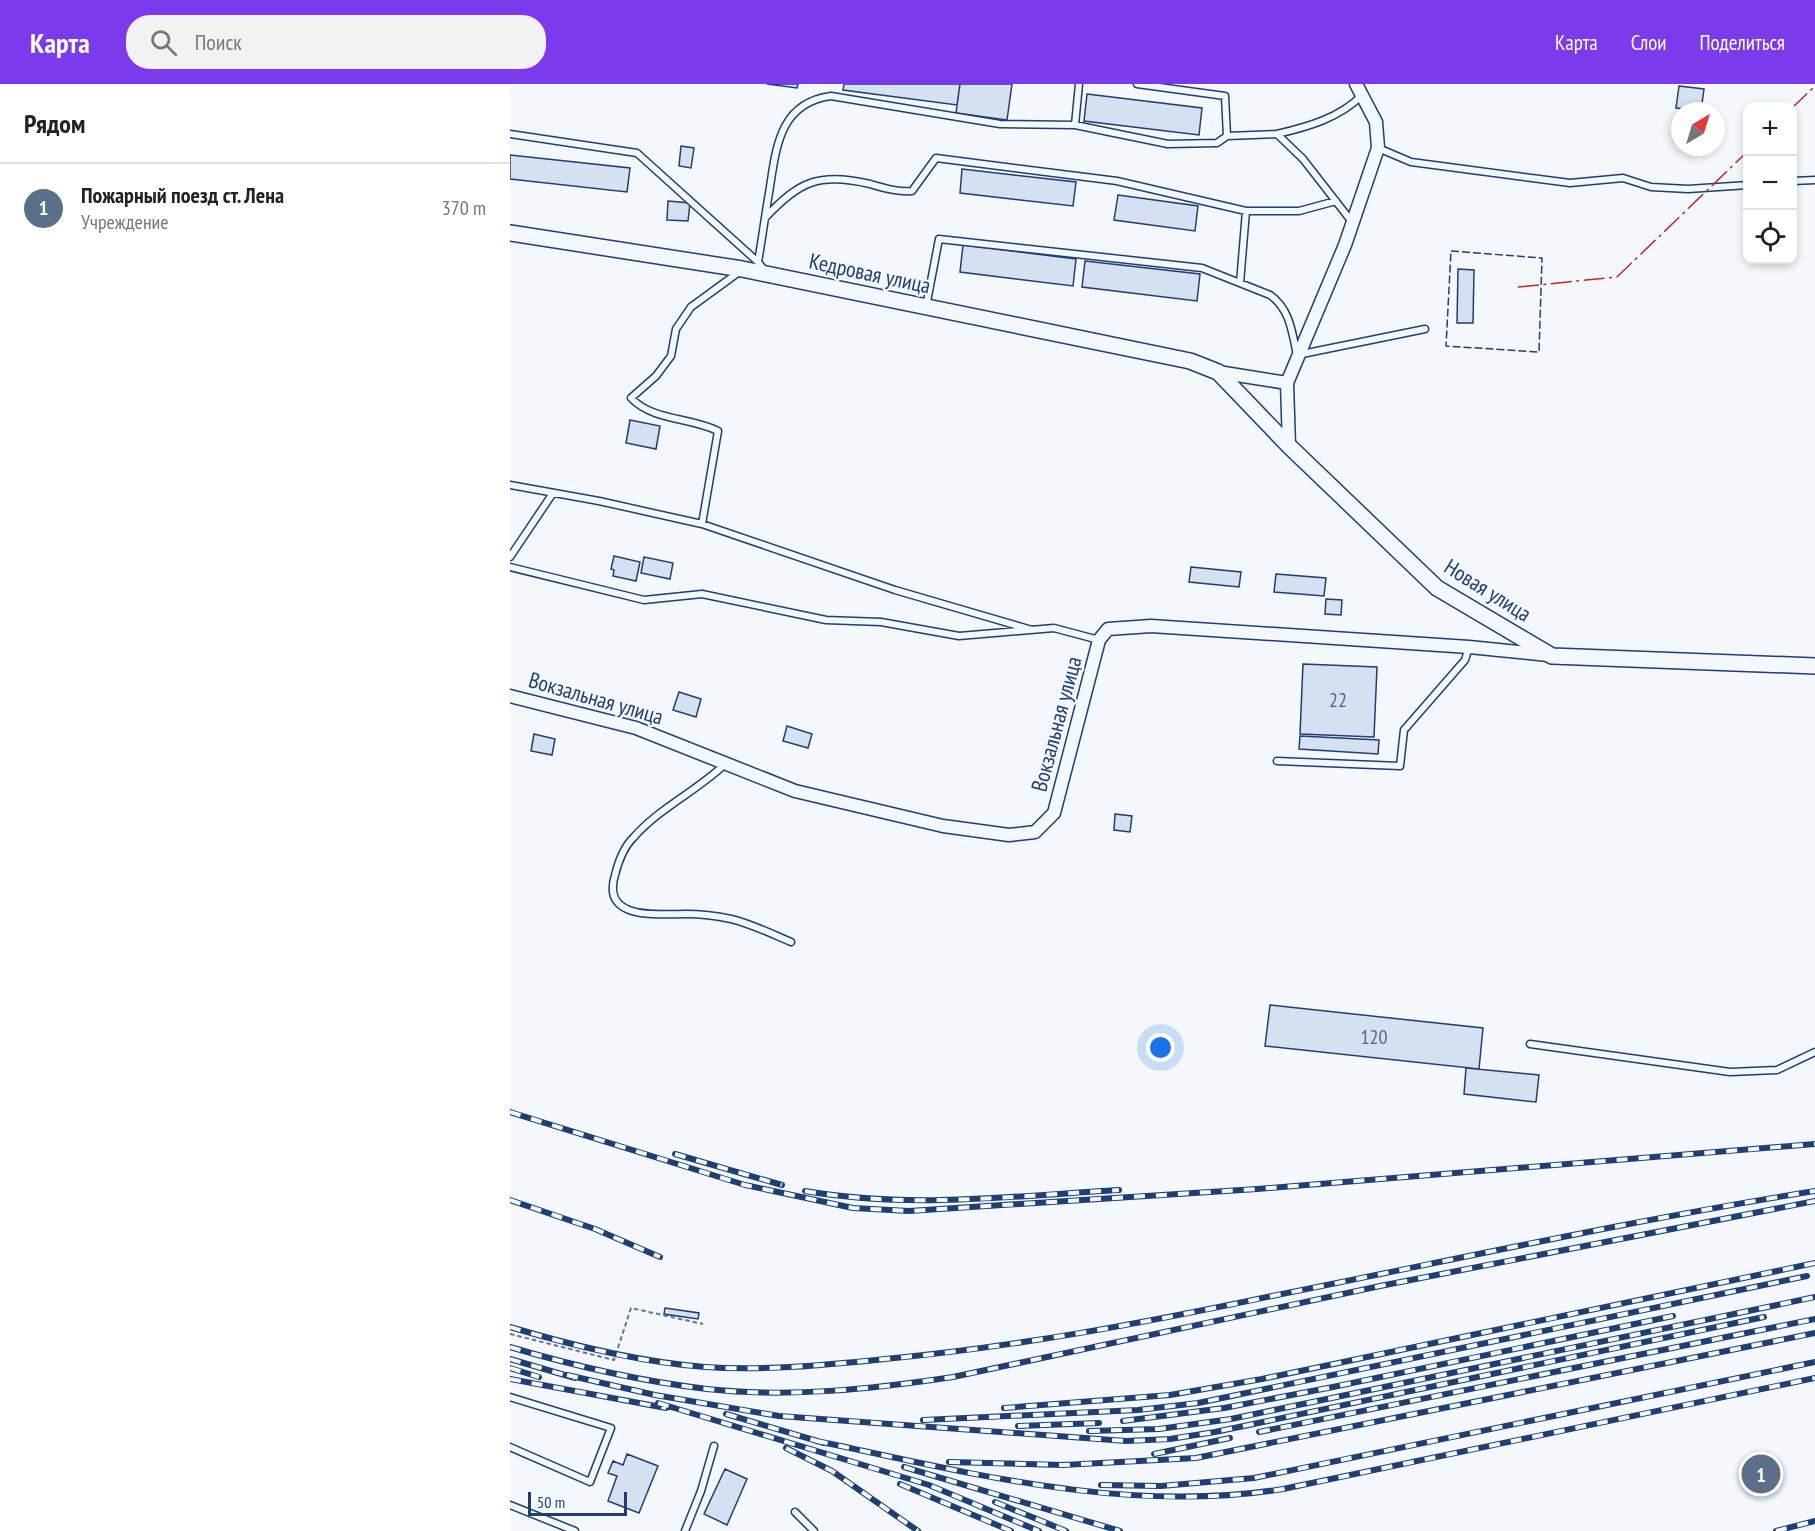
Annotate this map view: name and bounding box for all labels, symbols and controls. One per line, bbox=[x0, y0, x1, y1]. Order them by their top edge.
search box bbox=[126, 15, 546, 69]
text: Карта bbox=[30, 24, 90, 61]
icon: search bbox=[147, 26, 180, 59]
text: Поиск bbox=[195, 28, 242, 56]
text: Карта bbox=[1555, 29, 1598, 56]
text: Слои bbox=[1631, 29, 1666, 56]
text: Поделиться bbox=[1699, 29, 1785, 56]
north arrow bbox=[1671, 102, 1725, 156]
map controls bbox=[1743, 102, 1797, 264]
button: + bbox=[1743, 102, 1797, 156]
text: Рядом bbox=[24, 107, 85, 140]
button: − bbox=[1743, 156, 1797, 210]
text: Пожарный поезд ст. Лена bbox=[81, 181, 284, 209]
text: 1 bbox=[39, 195, 48, 221]
text: 370 m bbox=[442, 195, 486, 221]
text: Учреждение bbox=[81, 209, 169, 235]
button: locate bbox=[1743, 210, 1797, 264]
street label: Кедровая улица bbox=[807, 247, 933, 299]
street label: Новая улица bbox=[1439, 552, 1537, 628]
street label: Вокзальная улица bbox=[1025, 653, 1087, 795]
street label: Вокзальная улица bbox=[525, 665, 667, 731]
house number: 22 bbox=[1329, 687, 1347, 713]
house number: 120 bbox=[1361, 1024, 1388, 1050]
your location bbox=[1146, 1033, 1175, 1062]
pin: 1 bbox=[1742, 1452, 1780, 1496]
scale bar bbox=[528, 1489, 627, 1516]
text: 50 m bbox=[537, 1492, 565, 1512]

